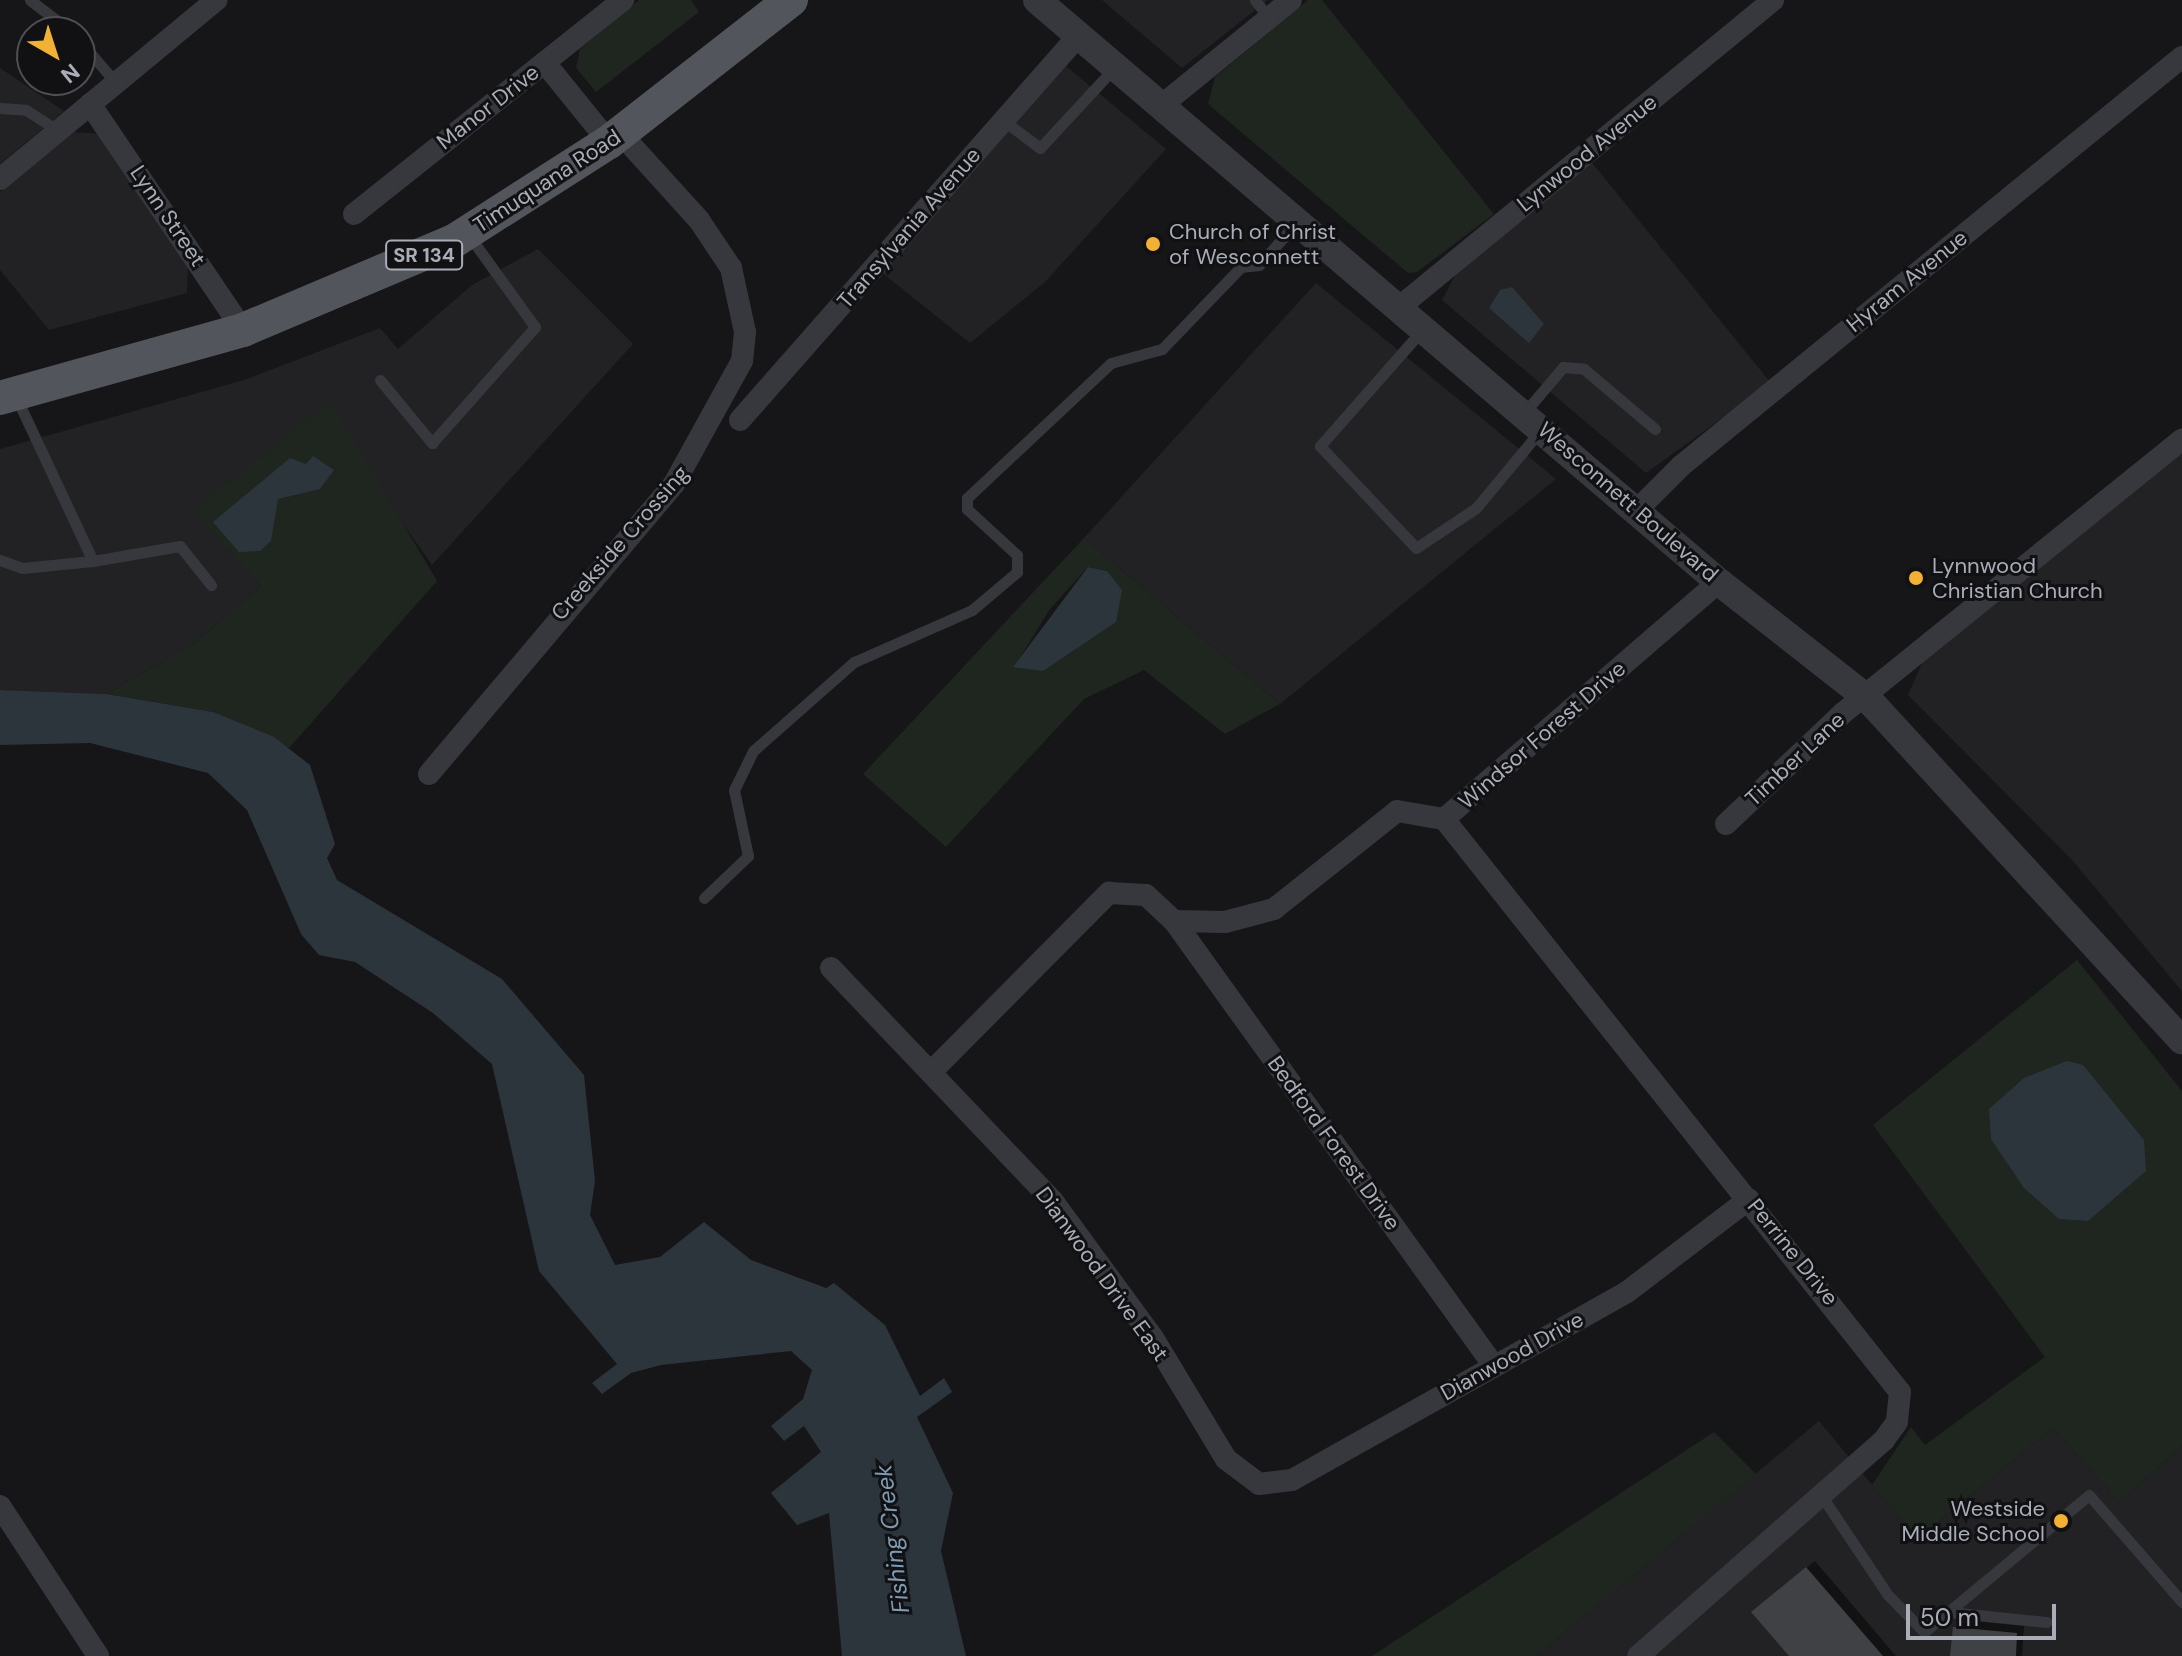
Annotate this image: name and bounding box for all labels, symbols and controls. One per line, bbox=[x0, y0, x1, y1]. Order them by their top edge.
north arrow bbox=[16, 16, 96, 96]
text: N bbox=[55, 57, 86, 90]
street label: Manor Drive bbox=[432, 59, 544, 155]
street label: Lynwood Avenue bbox=[1512, 89, 1662, 217]
street label: Timuquana Road bbox=[469, 124, 625, 238]
street label: Transylvania Avenue bbox=[832, 142, 986, 314]
street label: Lynn Street bbox=[125, 161, 211, 271]
place label: Church of Christ of Wesconnett bbox=[1169, 218, 1336, 270]
street label: Hyram Avenue bbox=[1841, 224, 1973, 338]
marker: Church of Christ of Wesconnett bbox=[1144, 235, 1162, 253]
road number: SR 134 bbox=[384, 239, 464, 271]
street label: Wesconnett Boulevard bbox=[1532, 417, 1724, 587]
street label: Creekside Crossing bbox=[546, 460, 694, 626]
place label: Lynnwood Christian Church bbox=[1932, 552, 2103, 604]
marker: Lynnwood Christian Church bbox=[1907, 569, 1925, 587]
street label: Windsor Forest Drive bbox=[1453, 655, 1631, 815]
street label: Timber Lane bbox=[1740, 706, 1850, 812]
street label: Bedford Forest Drive bbox=[1262, 1051, 1406, 1235]
street label: Dianwood Drive East bbox=[1030, 1182, 1174, 1366]
street label: Perrine Drive bbox=[1742, 1193, 1844, 1311]
street label: Dianwood Drive bbox=[1436, 1306, 1588, 1406]
water label: Fishing Creek bbox=[869, 1463, 915, 1615]
place label: Westside Middle School bbox=[1901, 1495, 2045, 1546]
marker: Westside Middle School bbox=[2052, 1512, 2070, 1530]
scale bar bbox=[1910, 1588, 2060, 1638]
text: 50 m bbox=[1920, 1602, 1979, 1633]

